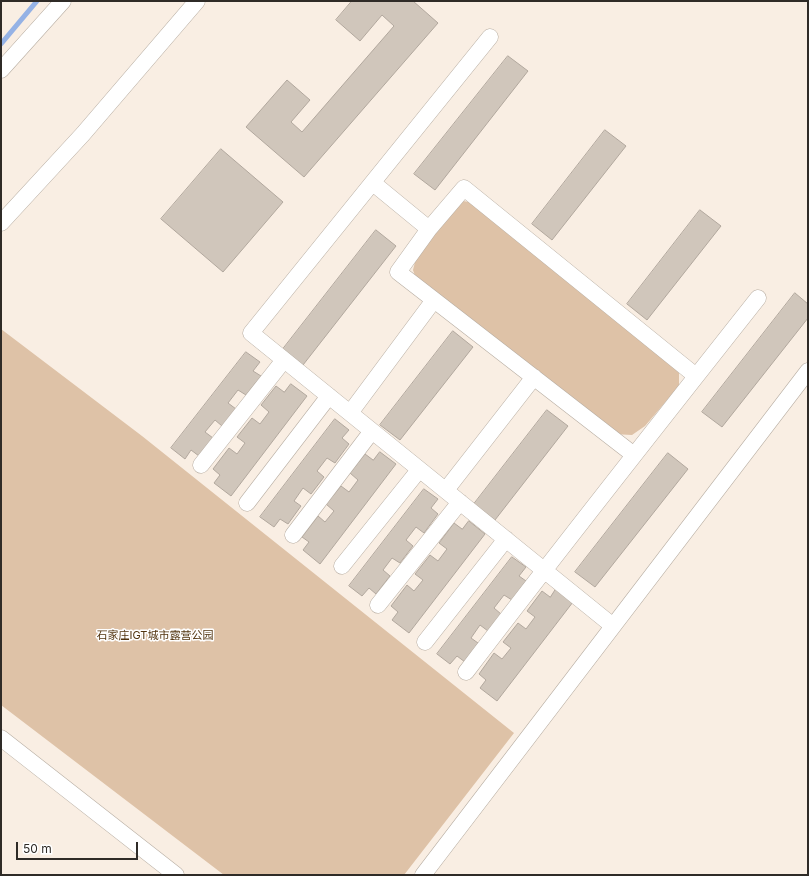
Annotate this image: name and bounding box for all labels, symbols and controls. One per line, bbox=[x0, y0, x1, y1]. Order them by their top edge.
park label: 石家庄IGT城市露营公园 bbox=[97, 629, 213, 643]
scale bar bbox=[18, 834, 140, 860]
text: 50 m bbox=[23, 841, 52, 856]

